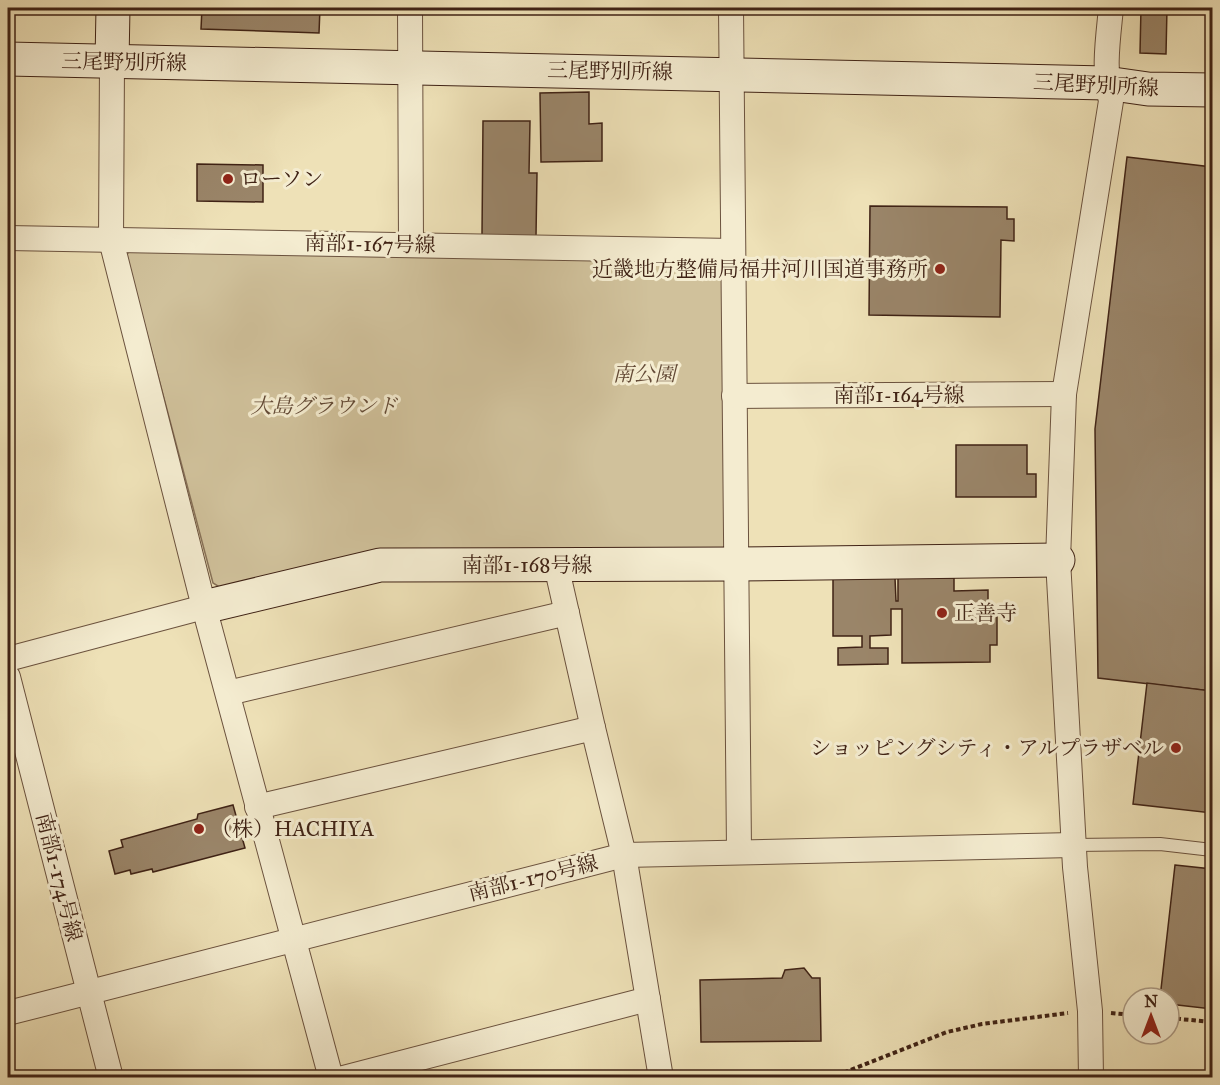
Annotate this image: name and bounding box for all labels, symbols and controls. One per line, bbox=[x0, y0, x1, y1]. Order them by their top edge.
street label: 三尾野別所線 bbox=[61, 48, 187, 76]
street label: 三尾野別所線 bbox=[547, 57, 673, 85]
street label: 三尾野別所線 bbox=[1032, 69, 1160, 101]
place label: ローソン bbox=[240, 166, 323, 192]
marker: ローソン bbox=[221, 172, 235, 186]
street label: 南部1-167号線 bbox=[304, 230, 436, 258]
place label: 近畿地方整備局福井河川国道事務所 bbox=[592, 256, 928, 282]
marker: 近畿地方整備局福井河川国道事務所 bbox=[933, 262, 947, 276]
park label: 南公園 bbox=[613, 361, 678, 387]
street label: 南部1-164号線 bbox=[833, 382, 965, 408]
park label: 大島グラウンド bbox=[251, 393, 398, 419]
street label: 南部1-168号線 bbox=[461, 552, 593, 578]
place label: 正善寺 bbox=[954, 600, 1017, 626]
marker: 正善寺 bbox=[935, 606, 949, 620]
place label: ショッピングシティ・アルプラザベル bbox=[810, 735, 1164, 761]
marker: ショッピングシティ・アルプラザベル bbox=[1169, 741, 1183, 755]
street label: 南部1-174号線 bbox=[30, 810, 88, 944]
place label: （株）HACHIYA bbox=[211, 816, 374, 842]
marker: （株）HACHIYA bbox=[192, 822, 206, 836]
street label: 南部1-170号線 bbox=[465, 849, 601, 907]
north arrow bbox=[1121, 986, 1181, 1046]
text: N bbox=[1144, 992, 1158, 1011]

